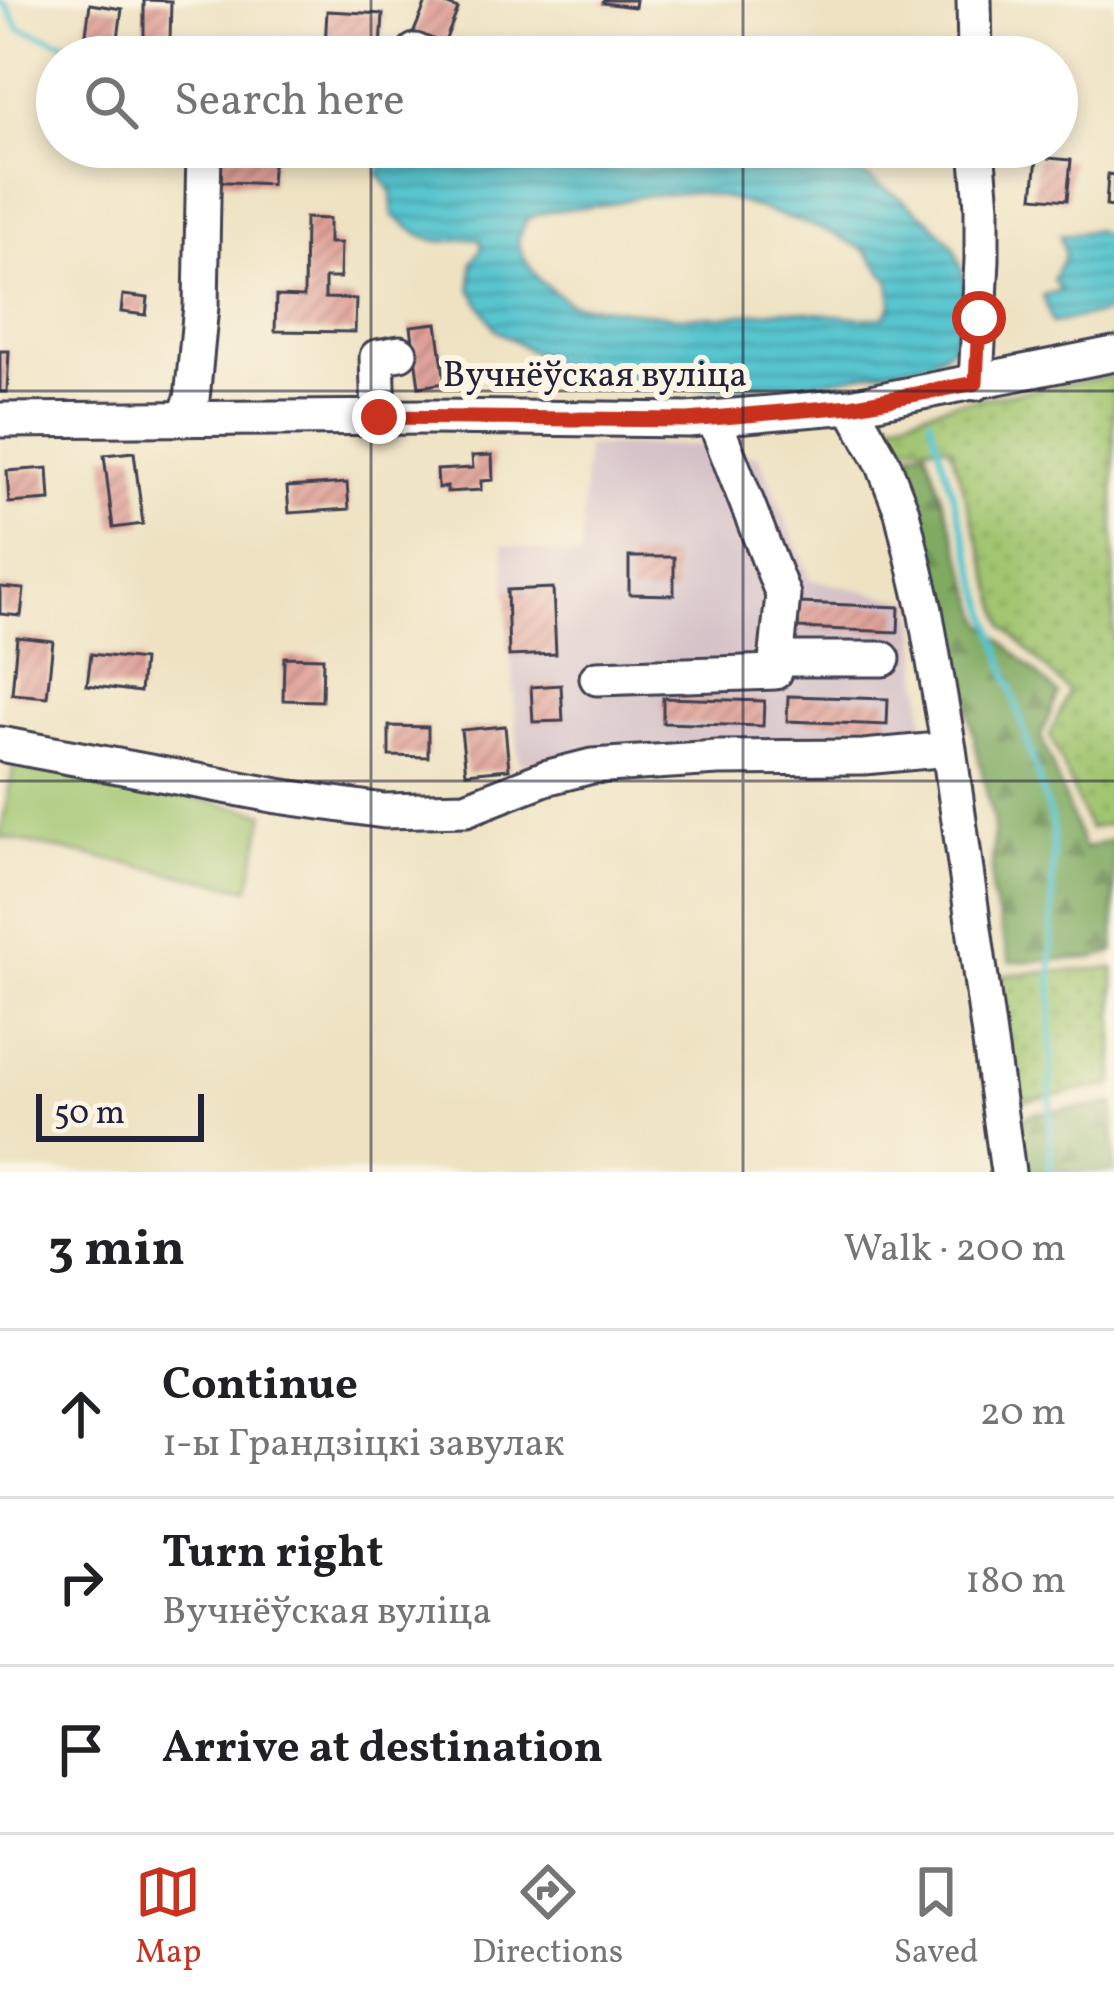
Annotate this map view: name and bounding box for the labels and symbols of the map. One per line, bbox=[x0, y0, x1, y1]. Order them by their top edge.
route start bbox=[952, 291, 1006, 345]
street label: Вучнёўская вуліца bbox=[443, 352, 747, 402]
route end bbox=[352, 390, 406, 444]
scale bar bbox=[36, 1088, 204, 1141]

